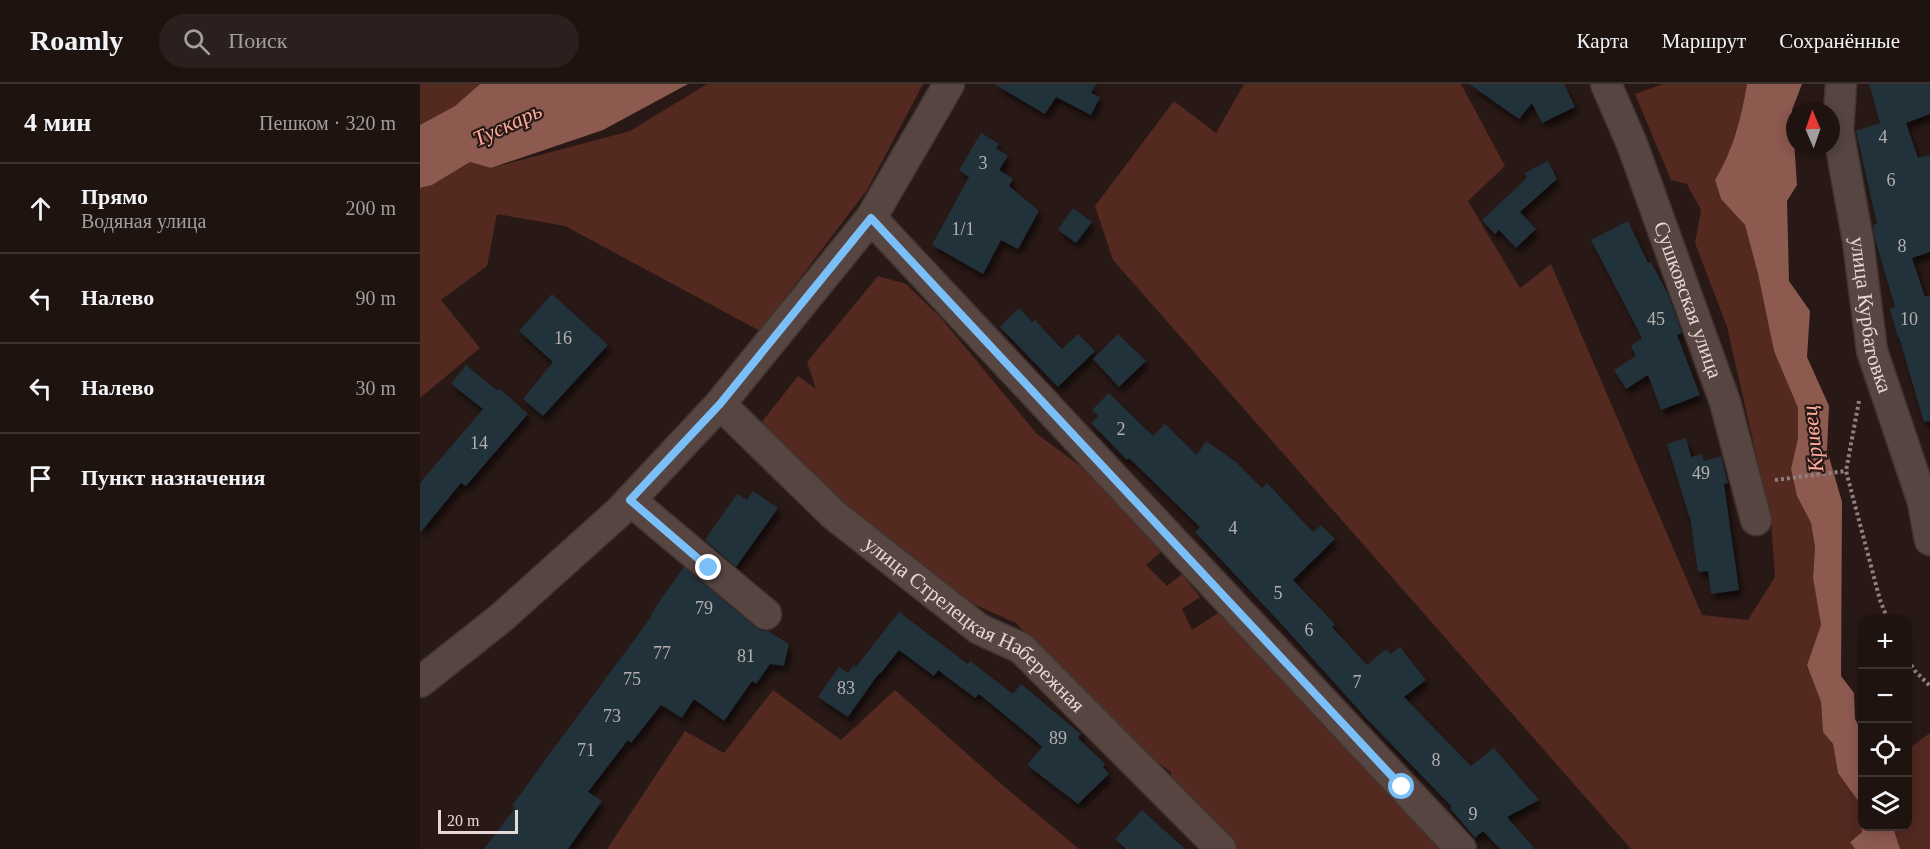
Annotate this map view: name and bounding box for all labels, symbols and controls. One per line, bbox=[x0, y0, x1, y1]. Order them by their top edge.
search box bbox=[159, 14, 579, 68]
text: Roamly bbox=[30, 25, 123, 56]
icon: search bbox=[180, 25, 213, 58]
text: Поиск bbox=[228, 28, 287, 53]
text: Карта bbox=[1577, 29, 1629, 53]
text: Маршрут bbox=[1662, 29, 1746, 53]
text: Сохранённые bbox=[1779, 29, 1900, 53]
water label: Тускарь bbox=[469, 98, 546, 151]
north arrow bbox=[1786, 102, 1840, 156]
text: 4 мин bbox=[24, 108, 91, 137]
text: Пешком · 320 m bbox=[259, 112, 396, 134]
house number: 4 bbox=[1879, 127, 1888, 147]
house number: 3 bbox=[979, 153, 988, 173]
house number: 6 bbox=[1887, 170, 1896, 190]
text: Прямо bbox=[81, 184, 148, 209]
icon: ahead bbox=[24, 192, 57, 225]
text: 200 m bbox=[345, 197, 396, 219]
text: Водяная улица bbox=[81, 210, 206, 232]
street label: Сушковская улица bbox=[1649, 218, 1728, 382]
house number: 1/1 bbox=[951, 219, 975, 239]
street label: улица Курбатовка bbox=[1846, 235, 1898, 397]
house number: 8 bbox=[1898, 236, 1907, 256]
icon: left bbox=[24, 282, 57, 315]
text: Налево bbox=[81, 285, 154, 310]
text: 90 m bbox=[355, 287, 396, 309]
house number: 45 bbox=[1647, 309, 1665, 329]
house number: 10 bbox=[1900, 309, 1918, 329]
house number: 16 bbox=[554, 328, 572, 348]
icon: left bbox=[24, 372, 57, 405]
text: Налево bbox=[81, 375, 154, 400]
text: 30 m bbox=[355, 377, 396, 399]
water label: Кривец bbox=[1797, 404, 1829, 475]
house number: 2 bbox=[1117, 419, 1126, 439]
house number: 14 bbox=[470, 433, 488, 453]
icon: arrive bbox=[24, 462, 57, 495]
house number: 49 bbox=[1692, 463, 1710, 483]
text: Пункт назначения bbox=[81, 465, 266, 490]
house number: 4 bbox=[1229, 518, 1238, 538]
street label: улица Стрелецкая Набережная bbox=[859, 531, 1090, 717]
route end bbox=[695, 554, 721, 580]
house number: 5 bbox=[1274, 583, 1283, 603]
house number: 79 bbox=[695, 598, 713, 618]
map controls bbox=[1858, 615, 1912, 831]
button: + bbox=[1858, 615, 1912, 669]
house number: 6 bbox=[1305, 620, 1314, 640]
house number: 77 bbox=[653, 643, 671, 663]
house number: 81 bbox=[737, 646, 755, 666]
house number: 75 bbox=[623, 669, 641, 689]
button: − bbox=[1858, 669, 1912, 723]
house number: 7 bbox=[1353, 672, 1362, 692]
house number: 83 bbox=[837, 678, 855, 698]
house number: 73 bbox=[603, 706, 621, 726]
button: locate bbox=[1858, 723, 1912, 777]
house number: 89 bbox=[1049, 728, 1067, 748]
house number: 71 bbox=[577, 740, 595, 760]
house number: 8 bbox=[1432, 750, 1441, 770]
route start bbox=[1388, 773, 1414, 799]
button: layers bbox=[1858, 777, 1912, 831]
house number: 9 bbox=[1469, 804, 1478, 824]
scale bar bbox=[438, 807, 518, 834]
text: 20 m bbox=[447, 812, 479, 829]

